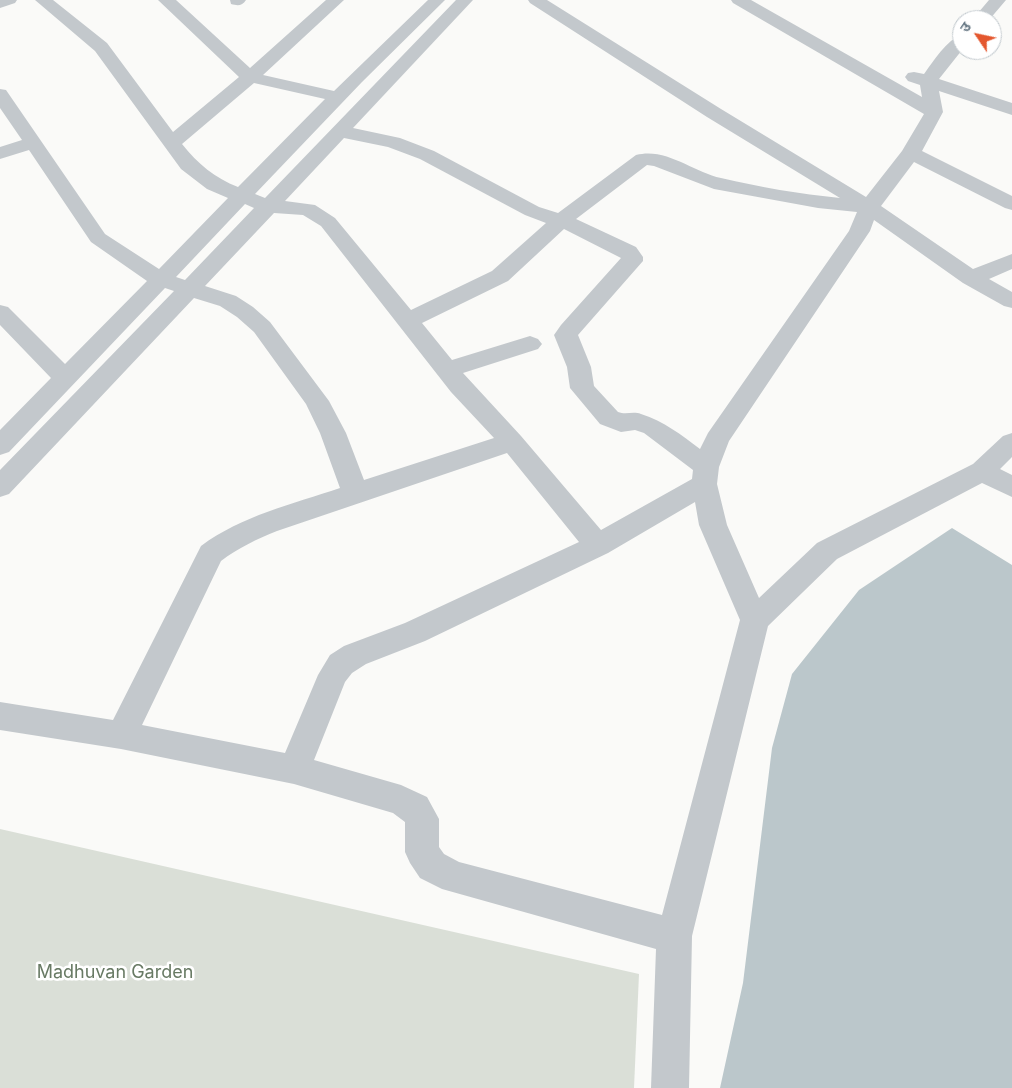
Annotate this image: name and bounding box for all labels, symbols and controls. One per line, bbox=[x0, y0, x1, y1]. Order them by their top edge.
north arrow bbox=[952, 10, 1002, 60]
text: उ bbox=[956, 19, 974, 35]
park label: Madhuvan Garden bbox=[37, 962, 193, 984]

